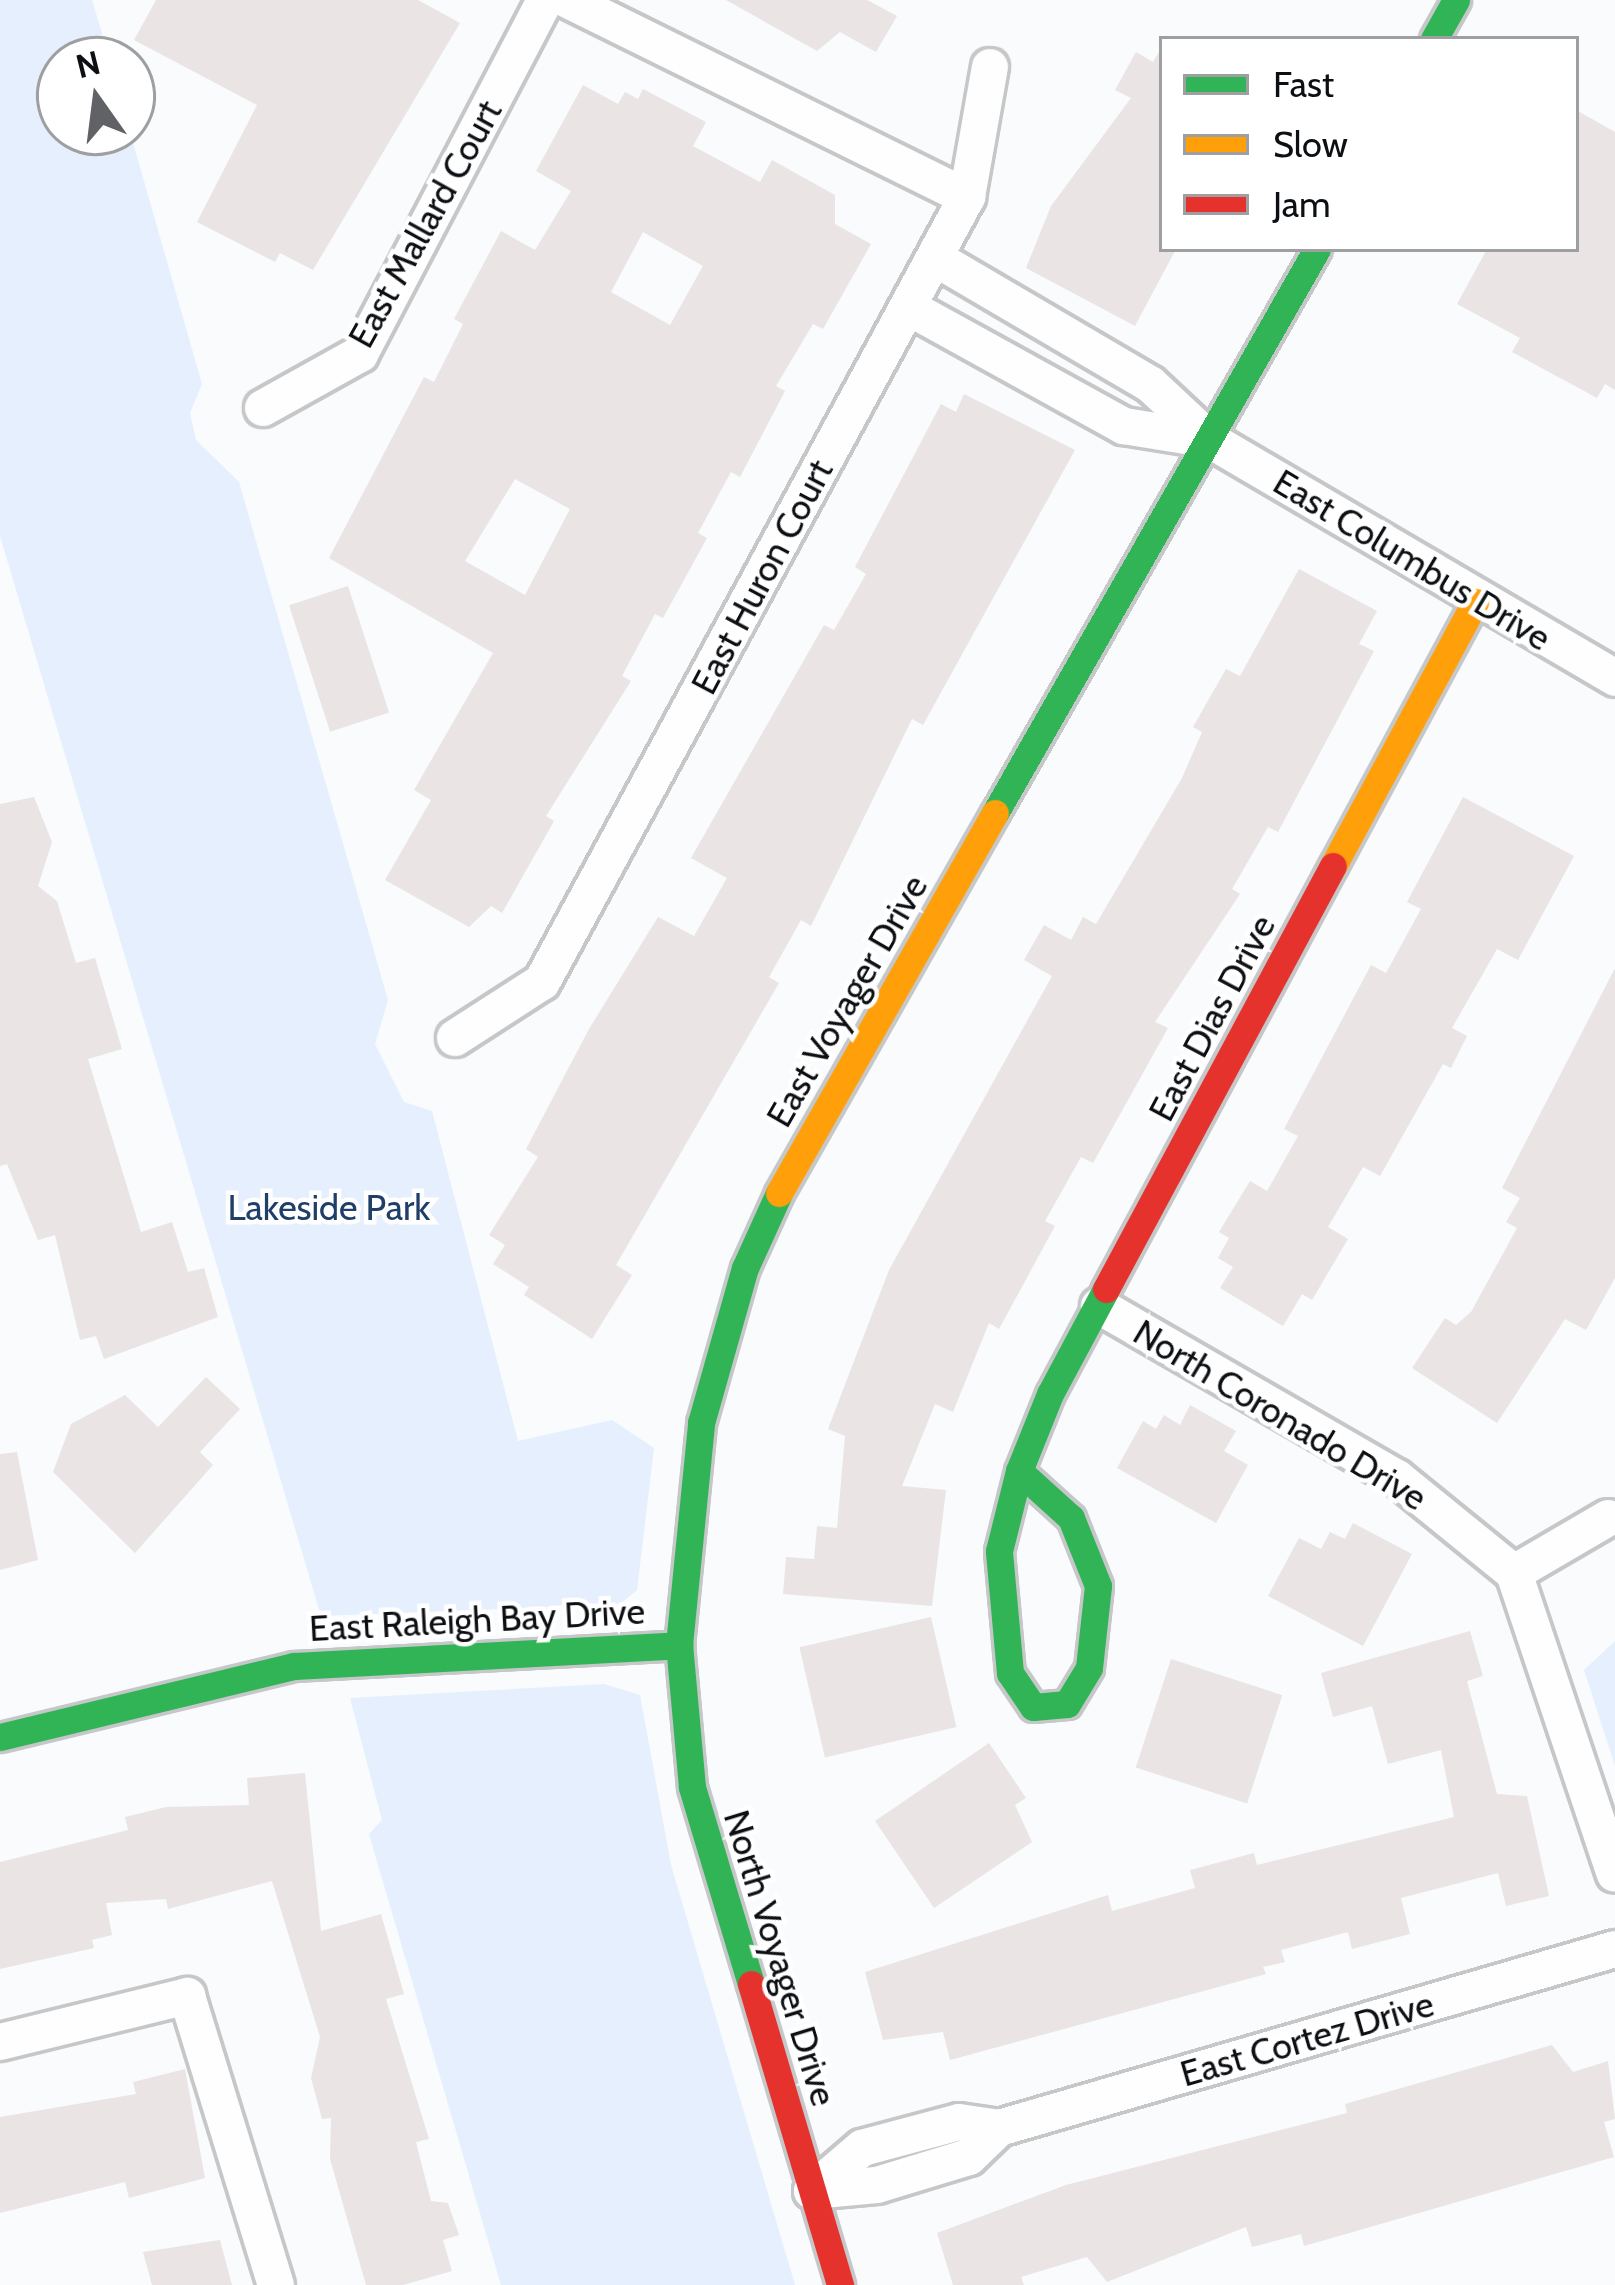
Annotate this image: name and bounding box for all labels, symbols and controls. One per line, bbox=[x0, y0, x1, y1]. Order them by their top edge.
north arrow bbox=[36, 36, 156, 156]
legend bbox=[1159, 36, 1579, 252]
text: N bbox=[72, 42, 104, 86]
text: Fast bbox=[1273, 62, 1334, 106]
street label: East Mallard Court bbox=[339, 93, 511, 355]
text: Slow bbox=[1273, 122, 1348, 166]
text: Jam bbox=[1273, 182, 1331, 226]
street label: East Huron Court bbox=[682, 453, 842, 701]
street label: East Columbus Drive bbox=[1266, 460, 1558, 660]
street label: East Voyager Drive bbox=[757, 867, 937, 1135]
street label: East Dias Drive bbox=[1140, 908, 1284, 1128]
park label: Lakeside Park bbox=[227, 1186, 431, 1230]
street label: North Coronado Drive bbox=[1126, 1310, 1434, 1520]
street label: East Raleigh Bay Drive bbox=[308, 1590, 646, 1650]
street label: North Voyager Drive bbox=[714, 1805, 846, 2111]
street label: East Cortez Drive bbox=[1175, 1982, 1439, 2096]

